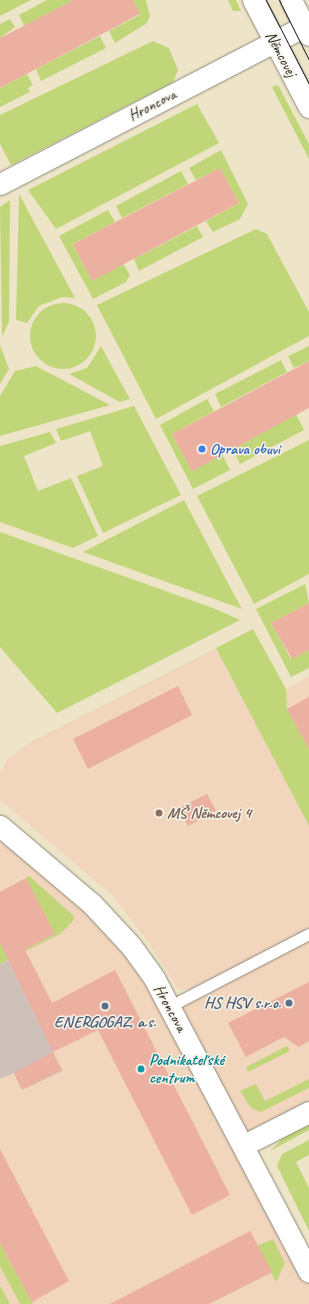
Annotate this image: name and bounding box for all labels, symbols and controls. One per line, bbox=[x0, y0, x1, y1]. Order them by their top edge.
street label: Němcovej bbox=[261, 28, 301, 80]
street label: Hroncova bbox=[125, 85, 179, 125]
place label: Oprava obuvi bbox=[210, 439, 280, 459]
marker: Oprava obuvi bbox=[197, 444, 207, 454]
place label: MŠ Němcovej 4 bbox=[167, 803, 251, 823]
marker: MŠ Němcovej 4 bbox=[154, 808, 164, 818]
street label: Hroncova bbox=[149, 981, 191, 1035]
place label: HS HSV s.r.o. bbox=[205, 993, 281, 1013]
marker: HS HSV s.r.o. bbox=[284, 998, 294, 1008]
marker: ENERGOGAZ, a.s. bbox=[100, 1001, 110, 1011]
place label: ENERGOGAZ, a.s. bbox=[54, 1012, 156, 1032]
place label: Podnikateľské centrum bbox=[149, 1050, 224, 1088]
marker: Podnikateľské centrum bbox=[136, 1064, 146, 1074]

